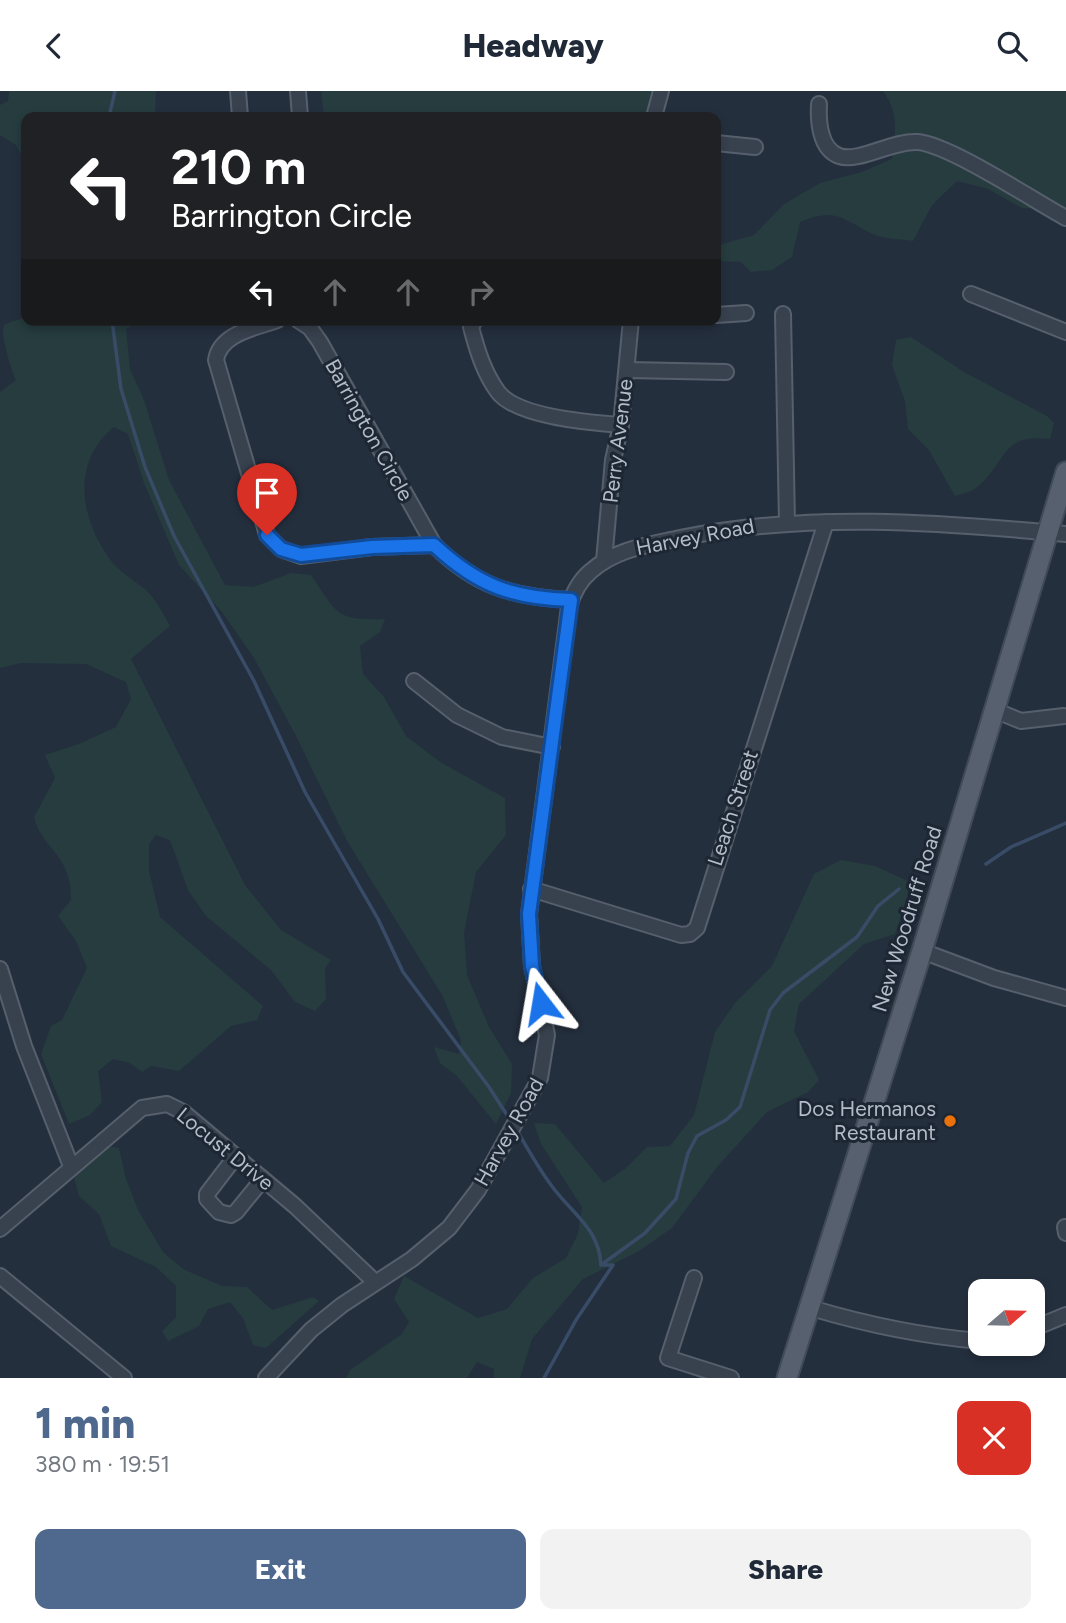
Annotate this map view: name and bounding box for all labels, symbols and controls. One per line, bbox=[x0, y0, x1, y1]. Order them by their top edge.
icon: back bbox=[35, 27, 73, 65]
text: Headway bbox=[462, 27, 604, 65]
icon: search bbox=[993, 27, 1031, 65]
text: 210 m bbox=[171, 137, 306, 196]
icon: left bbox=[56, 140, 147, 231]
text: Barrington Circle bbox=[171, 197, 412, 235]
icon: left bbox=[243, 273, 281, 311]
icon: ahead bbox=[316, 273, 354, 311]
icon: ahead bbox=[389, 273, 427, 311]
icon: right bbox=[462, 273, 500, 311]
street label: Barrington Circle bbox=[320, 355, 419, 505]
street label: Perry Avenue bbox=[597, 377, 638, 504]
pin bbox=[237, 463, 297, 535]
icon: arrive bbox=[248, 474, 286, 512]
street label: Harvey Road bbox=[634, 513, 756, 560]
street label: Leach Street bbox=[702, 747, 763, 869]
street label: New Woodruff Road bbox=[866, 823, 947, 1015]
position arrow bbox=[504, 966, 578, 1040]
street label: Harvey Road bbox=[469, 1073, 549, 1190]
place label: Dos Hermanos Restaurant bbox=[798, 1096, 936, 1145]
street label: Locust Drive bbox=[172, 1102, 279, 1195]
marker: Dos Hermanos Restaurant bbox=[942, 1113, 958, 1129]
north arrow bbox=[968, 1279, 1045, 1356]
map controls bbox=[968, 1279, 1045, 1356]
text: 1 min bbox=[35, 1398, 135, 1449]
button: close bbox=[957, 1401, 1031, 1475]
text: 380 m · 19:51 bbox=[35, 1450, 170, 1478]
button: Exit bbox=[35, 1529, 526, 1609]
button: Share bbox=[540, 1529, 1031, 1609]

